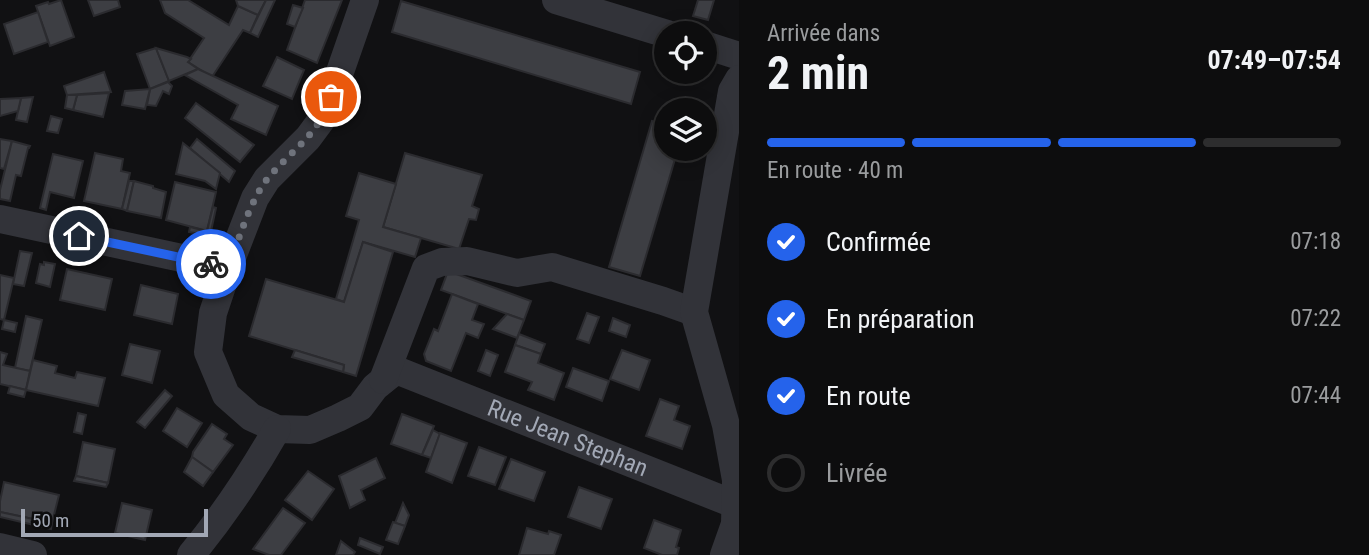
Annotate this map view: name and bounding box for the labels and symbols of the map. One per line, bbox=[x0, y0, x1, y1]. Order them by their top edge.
pin bbox=[301, 67, 361, 127]
pin bbox=[49, 206, 109, 266]
courier bbox=[176, 229, 246, 299]
street label: Rue Jean Stephan bbox=[484, 394, 652, 482]
scale bar bbox=[21, 506, 208, 538]

